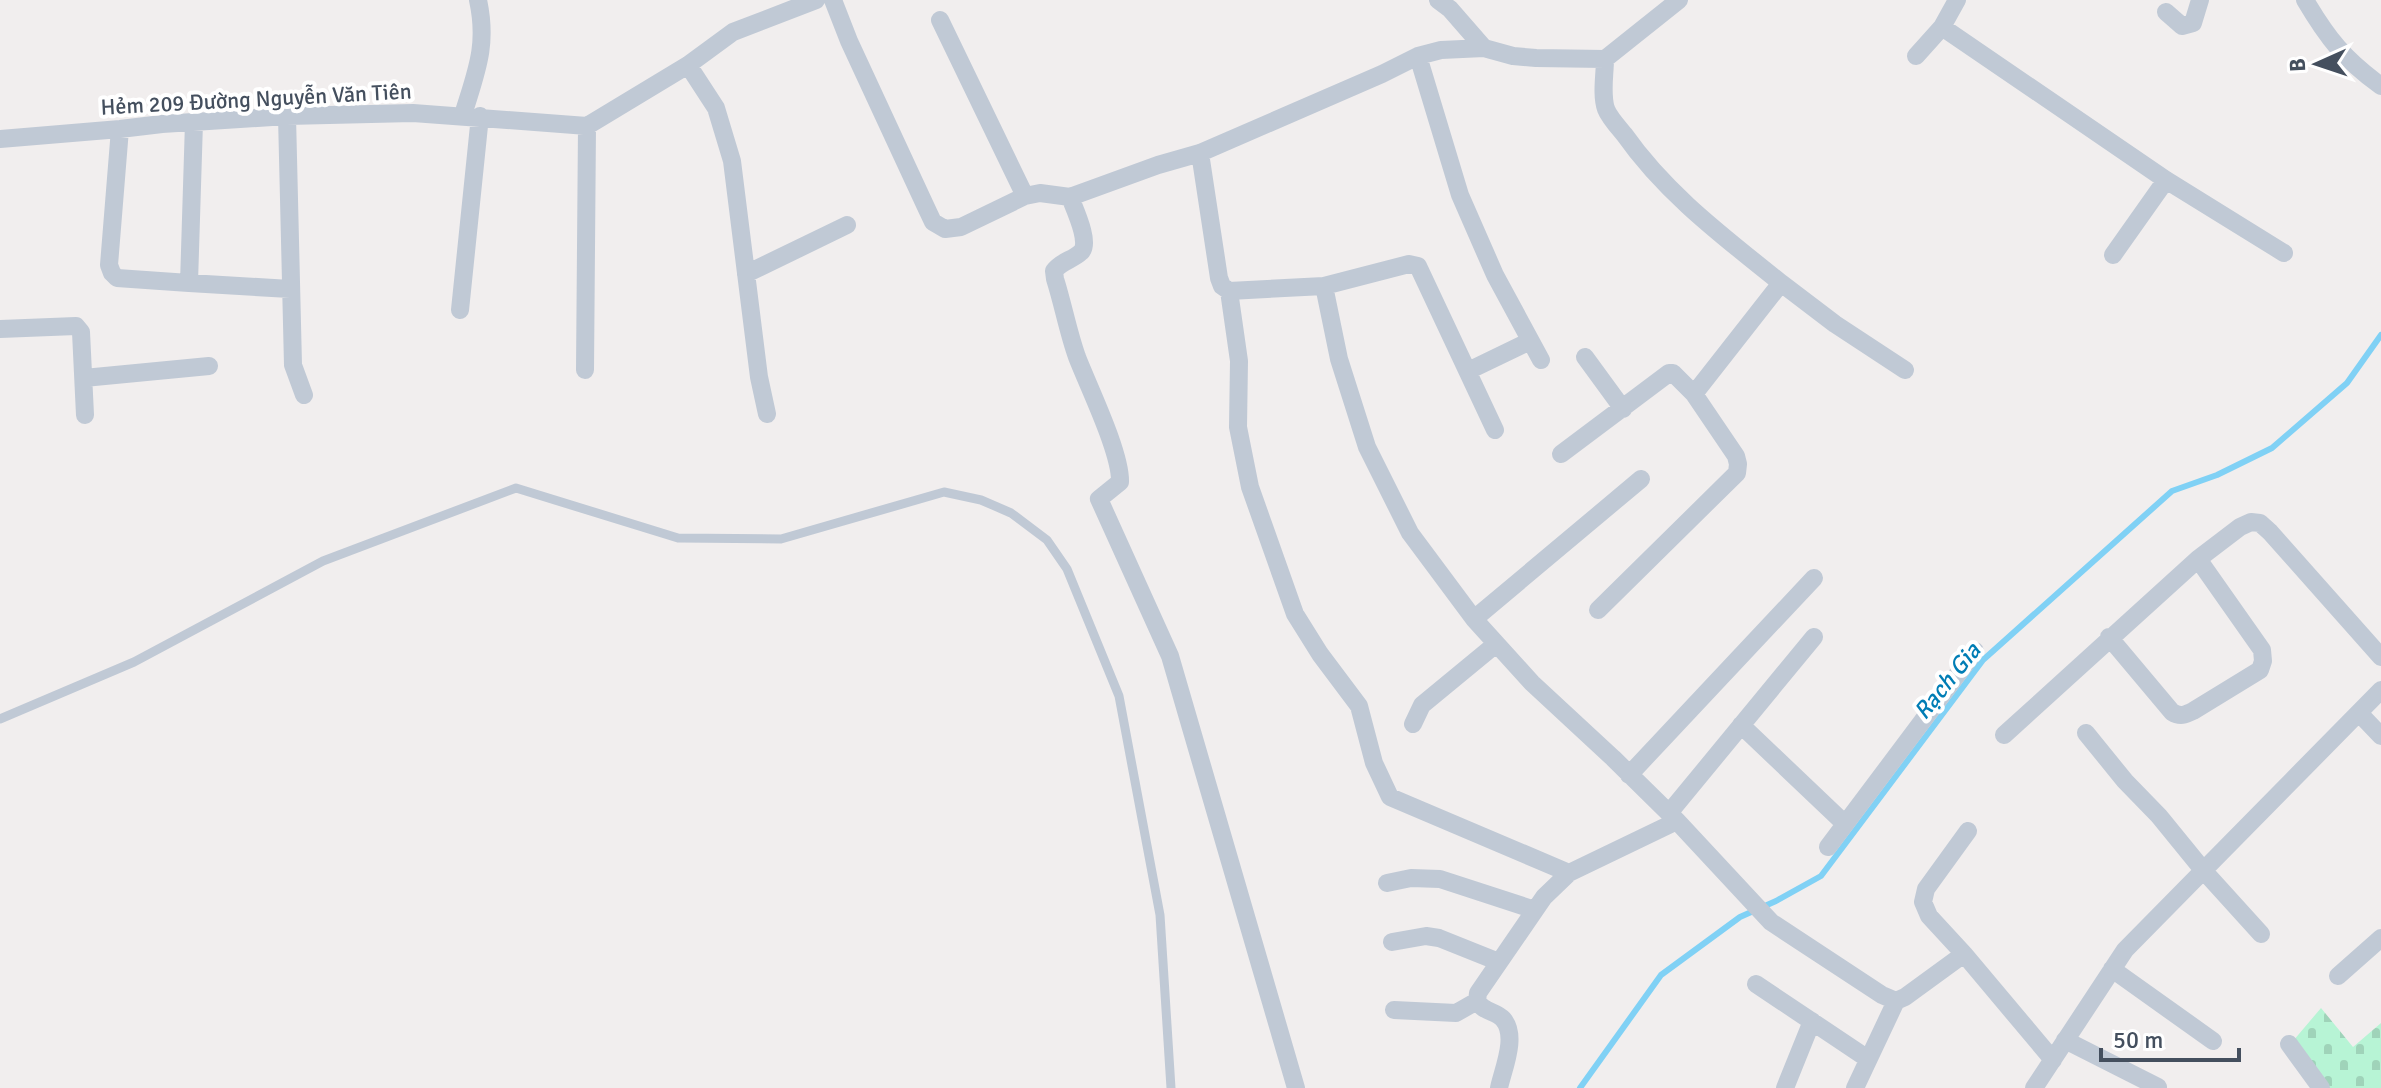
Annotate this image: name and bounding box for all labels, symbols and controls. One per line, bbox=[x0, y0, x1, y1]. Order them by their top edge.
north arrow bbox=[2277, 24, 2357, 104]
text: B bbox=[2284, 58, 2311, 72]
street label: Hẻm 209 Đường Nguyễn Văn Tiên bbox=[100, 77, 412, 121]
water label: Rạch Gia bbox=[1907, 636, 1988, 725]
scale bar bbox=[2101, 1012, 2239, 1062]
text: 50 m bbox=[2113, 1025, 2163, 1055]

